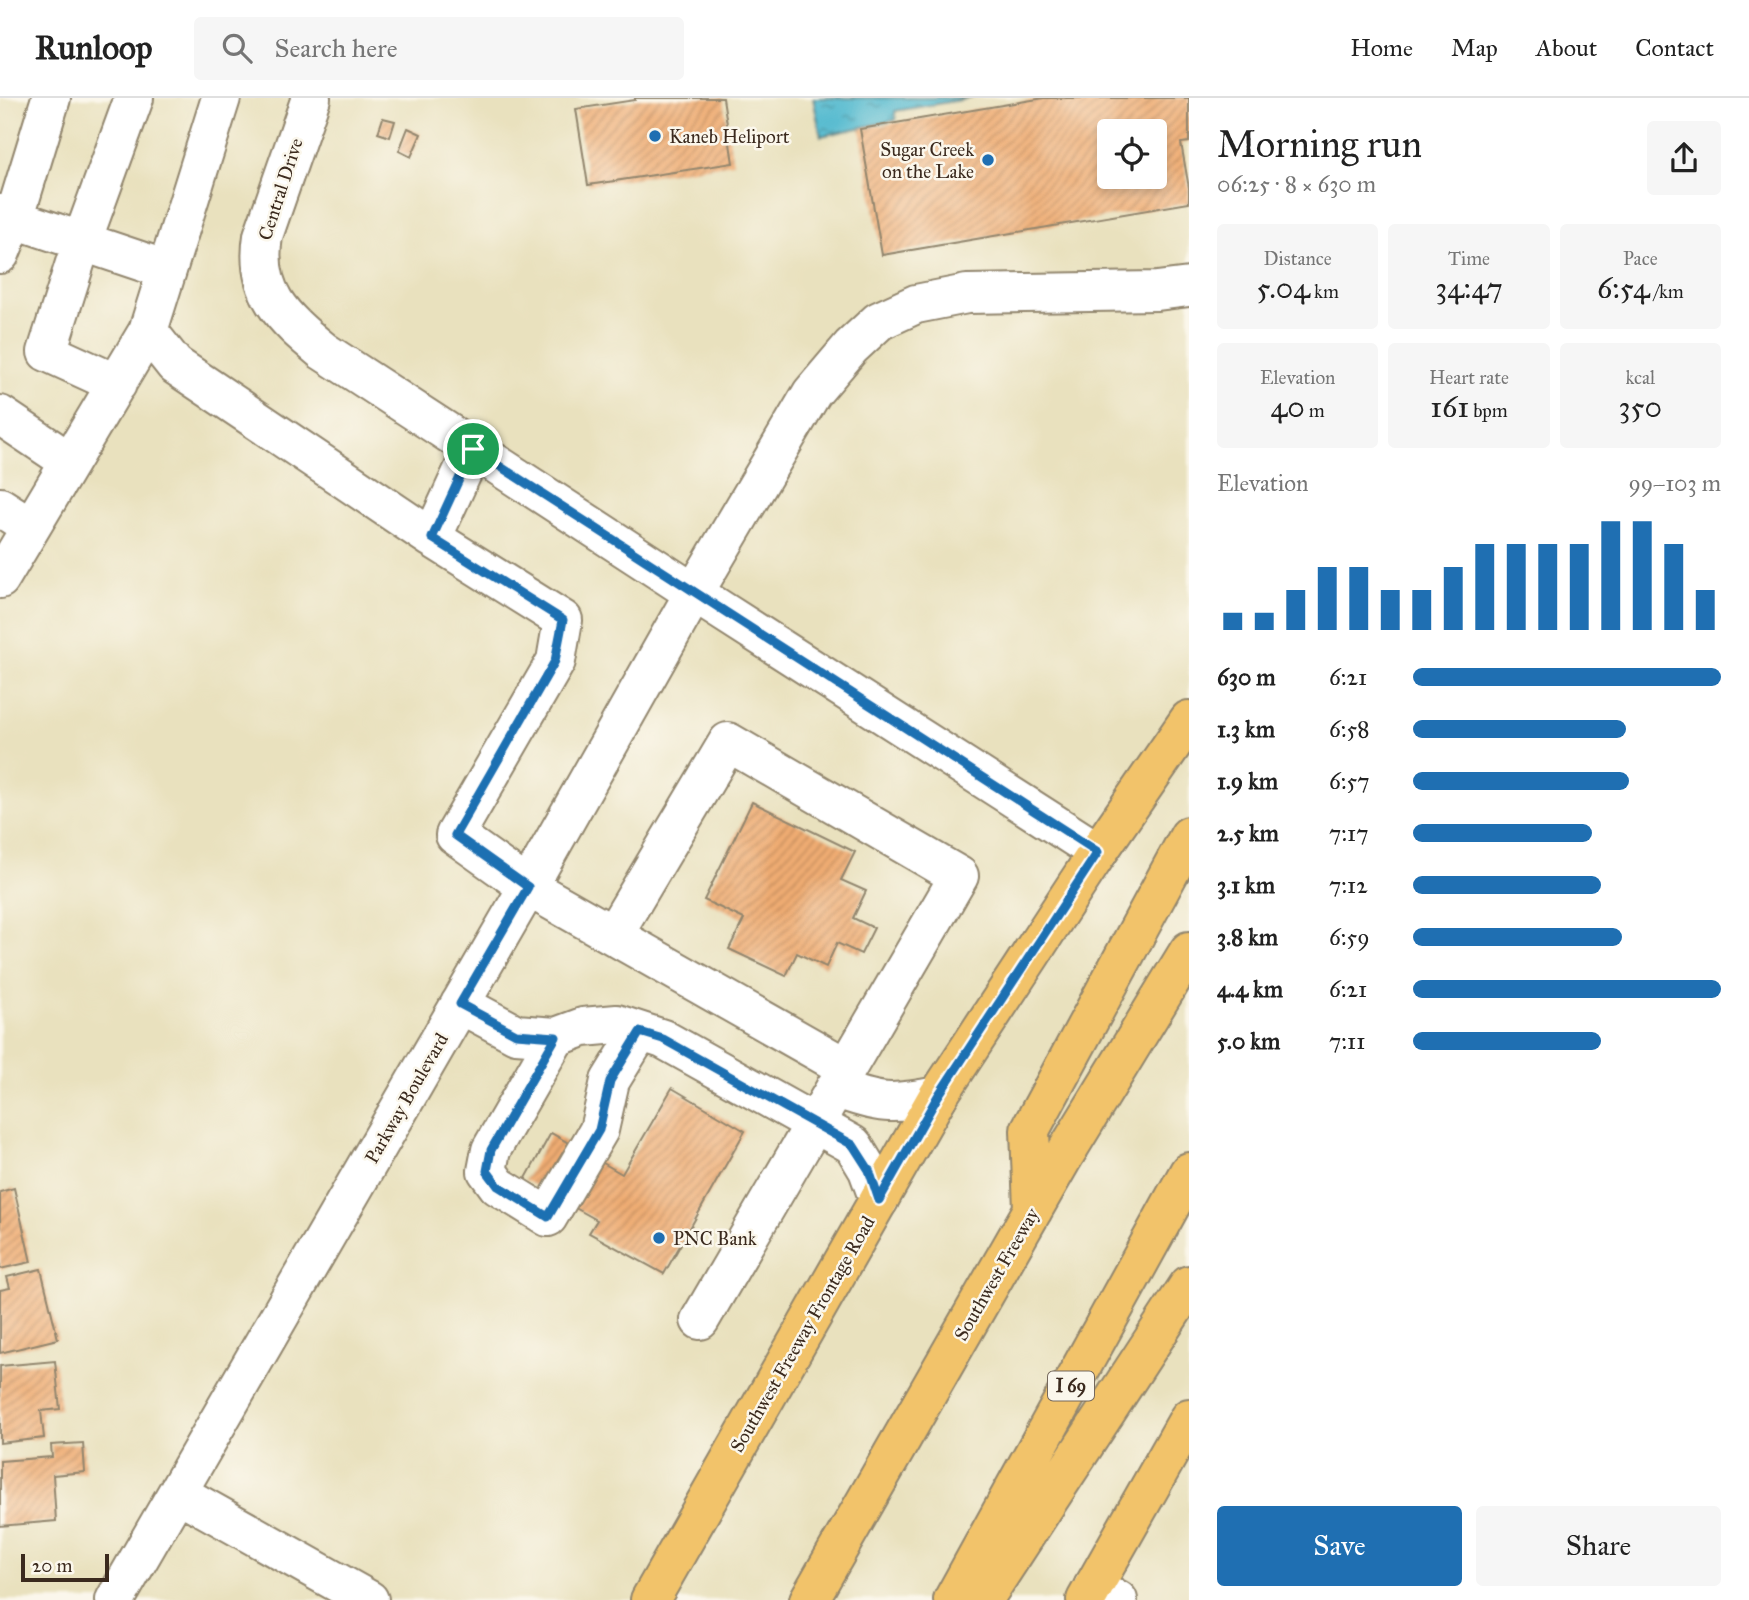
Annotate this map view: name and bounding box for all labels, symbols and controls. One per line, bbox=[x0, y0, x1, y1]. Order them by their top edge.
search box bbox=[194, 17, 684, 80]
text: Runloop bbox=[35, 28, 152, 68]
icon: search bbox=[218, 29, 256, 67]
text: Search here bbox=[274, 32, 397, 64]
text: Home bbox=[1350, 33, 1413, 63]
text: Map bbox=[1451, 33, 1498, 63]
text: About bbox=[1536, 33, 1597, 63]
text: Contact bbox=[1635, 33, 1714, 63]
map controls bbox=[1097, 119, 1167, 189]
button: locate bbox=[1097, 119, 1167, 189]
text: Morning run bbox=[1217, 121, 1422, 167]
button: share bbox=[1647, 121, 1721, 195]
place label: Kaneb Heliport bbox=[669, 125, 790, 148]
marker: Kaneb Heliport bbox=[647, 128, 663, 144]
street label: Central Drive bbox=[253, 135, 308, 243]
place label: Sugar Creek on the Lake bbox=[880, 138, 974, 183]
marker: Sugar Creek on the Lake bbox=[980, 152, 996, 168]
text: 06:25 · 8 × 630 m bbox=[1217, 170, 1376, 198]
text: Distance bbox=[1264, 247, 1332, 270]
text: Time bbox=[1448, 247, 1490, 270]
text: Pace bbox=[1623, 247, 1658, 270]
text: 5.04 bbox=[1256, 270, 1310, 306]
text: 34:47 bbox=[1435, 270, 1503, 306]
text: 6:54 bbox=[1597, 270, 1650, 306]
text: km bbox=[1310, 280, 1339, 303]
text: /km bbox=[1650, 280, 1684, 303]
text: Elevation bbox=[1260, 366, 1335, 389]
text: Heart rate bbox=[1429, 366, 1509, 389]
text: kcal bbox=[1625, 366, 1655, 389]
text: 40 bbox=[1271, 389, 1305, 425]
text: 161 bbox=[1430, 389, 1469, 425]
text: 350 bbox=[1619, 389, 1662, 425]
text: m bbox=[1305, 399, 1325, 422]
text: bpm bbox=[1469, 399, 1508, 422]
pin bbox=[443, 419, 503, 479]
icon: arrive bbox=[454, 430, 492, 468]
text: Elevation bbox=[1217, 469, 1308, 497]
text: 99–103 m bbox=[1628, 469, 1721, 497]
text: 630 m bbox=[1217, 663, 1276, 691]
text: 6:21 bbox=[1329, 663, 1367, 691]
text: 1.3 km bbox=[1217, 715, 1275, 743]
text: 6:58 bbox=[1329, 715, 1370, 743]
text: 1.9 km bbox=[1217, 767, 1278, 795]
text: 6:57 bbox=[1329, 767, 1370, 795]
text: 2.5 km bbox=[1217, 819, 1279, 847]
text: 7:17 bbox=[1329, 819, 1368, 847]
text: 3.1 km bbox=[1217, 871, 1275, 899]
text: 7:12 bbox=[1329, 871, 1368, 899]
text: 3.8 km bbox=[1217, 923, 1278, 951]
text: 6:59 bbox=[1329, 923, 1370, 951]
text: 4.4 km bbox=[1217, 975, 1283, 1003]
text: 6:21 bbox=[1329, 975, 1367, 1003]
text: 5.0 km bbox=[1217, 1027, 1280, 1055]
text: 7:11 bbox=[1329, 1027, 1365, 1055]
street label: Parkway Boulevard bbox=[360, 1029, 453, 1167]
street label: Southwest Freeway bbox=[949, 1203, 1044, 1345]
street label: Southwest Freeway Frontage Road bbox=[725, 1212, 881, 1457]
place label: PNC Bank bbox=[673, 1227, 757, 1250]
marker: PNC Bank bbox=[651, 1230, 667, 1246]
road number: I 69 bbox=[1048, 1372, 1094, 1400]
button: Save bbox=[1217, 1506, 1462, 1586]
button: Share bbox=[1476, 1506, 1721, 1586]
scale bar bbox=[21, 1551, 108, 1583]
text: 20 m bbox=[32, 1554, 73, 1577]

